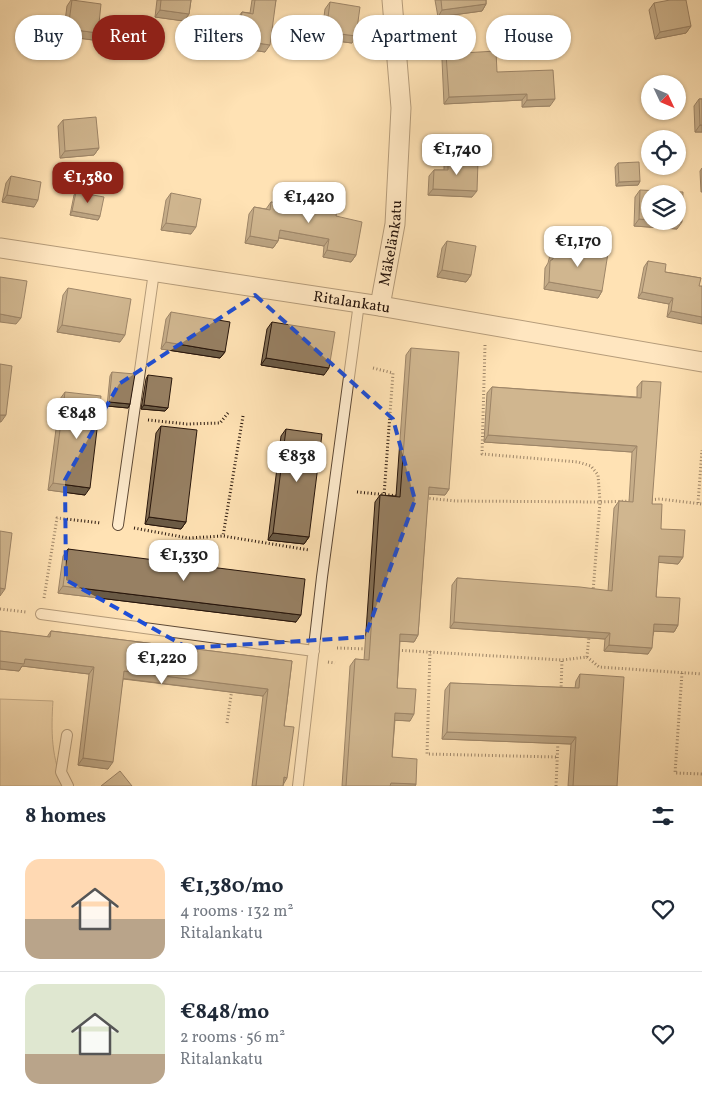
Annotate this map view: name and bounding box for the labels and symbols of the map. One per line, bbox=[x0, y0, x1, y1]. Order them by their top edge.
north arrow bbox=[641, 75, 686, 120]
pin: €1,740 bbox=[416, 134, 498, 176]
pin: €1,380 bbox=[47, 162, 129, 204]
pin: €1,420 bbox=[268, 182, 350, 224]
street label: Mäkelänkatu bbox=[375, 200, 408, 288]
pin: €1,170 bbox=[537, 226, 619, 268]
street label: Ritalankatu bbox=[312, 287, 392, 320]
pin: €848 bbox=[47, 398, 107, 440]
pin: €838 bbox=[267, 440, 327, 483]
pin: €1,330 bbox=[143, 540, 225, 582]
pin: €1,220 bbox=[121, 642, 203, 685]

